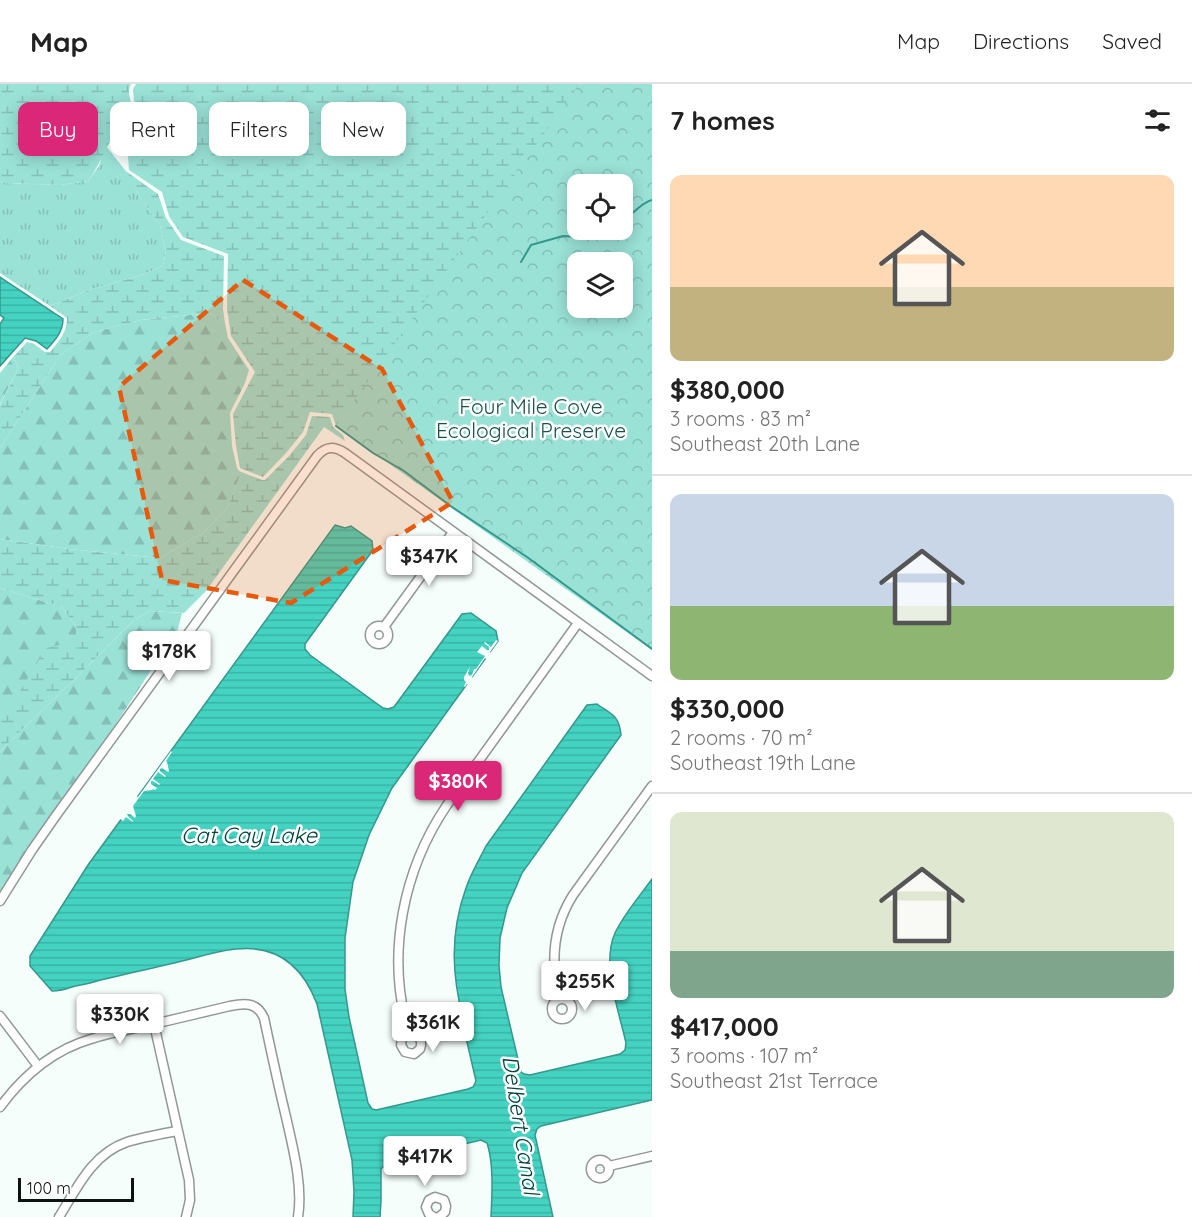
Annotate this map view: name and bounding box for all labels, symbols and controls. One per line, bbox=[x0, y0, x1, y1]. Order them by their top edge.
text: Map bbox=[30, 24, 88, 59]
text: Map bbox=[897, 28, 940, 54]
text: Directions bbox=[973, 28, 1069, 54]
text: Saved bbox=[1102, 28, 1162, 54]
chip: Buy bbox=[18, 102, 98, 156]
chip: Rent bbox=[110, 102, 197, 156]
chip: Filters bbox=[209, 102, 309, 156]
chip: New bbox=[321, 102, 406, 156]
text: 7 homes bbox=[670, 104, 775, 137]
icon: filters bbox=[1141, 104, 1174, 137]
map controls bbox=[567, 174, 633, 318]
button: locate bbox=[567, 174, 633, 240]
icon: home bbox=[868, 214, 976, 322]
button: layers bbox=[567, 252, 633, 318]
text: $380,000 bbox=[670, 373, 785, 406]
park label: Four Mile Cove Ecological Preserve bbox=[436, 393, 626, 443]
text: 3 rooms · 83 m² bbox=[670, 406, 811, 431]
text: Southeast 20th Lane bbox=[670, 431, 860, 456]
icon: home bbox=[868, 533, 976, 641]
pin: $347K bbox=[387, 536, 471, 587]
text: $347K bbox=[400, 543, 458, 568]
pin: $178K bbox=[127, 631, 211, 682]
text: $178K bbox=[142, 638, 196, 663]
text: $330,000 bbox=[670, 692, 784, 725]
text: 2 rooms · 70 m² bbox=[670, 725, 813, 750]
text: Southeast 19th Lane bbox=[670, 750, 856, 775]
pin: $380K bbox=[416, 761, 500, 812]
text: $380K bbox=[428, 768, 488, 793]
water label: Cat Cay Lake bbox=[181, 821, 319, 849]
icon: home bbox=[868, 851, 976, 959]
pin: $255K bbox=[543, 961, 627, 1012]
text: $255K bbox=[555, 968, 615, 993]
pin: $330K bbox=[78, 994, 162, 1045]
text: $330K bbox=[91, 1001, 149, 1026]
pin: $361K bbox=[391, 1002, 475, 1053]
text: $361K bbox=[406, 1009, 460, 1034]
text: $417,000 bbox=[670, 1010, 779, 1043]
text: 3 rooms · 107 m² bbox=[670, 1043, 818, 1068]
water label: Delbert Canal bbox=[496, 1054, 546, 1199]
text: Southeast 21st Terrace bbox=[670, 1068, 878, 1093]
pin: $417K bbox=[383, 1136, 467, 1187]
text: $417K bbox=[398, 1143, 452, 1168]
scale bar bbox=[18, 1175, 134, 1202]
text: 100 m bbox=[27, 1178, 71, 1198]

